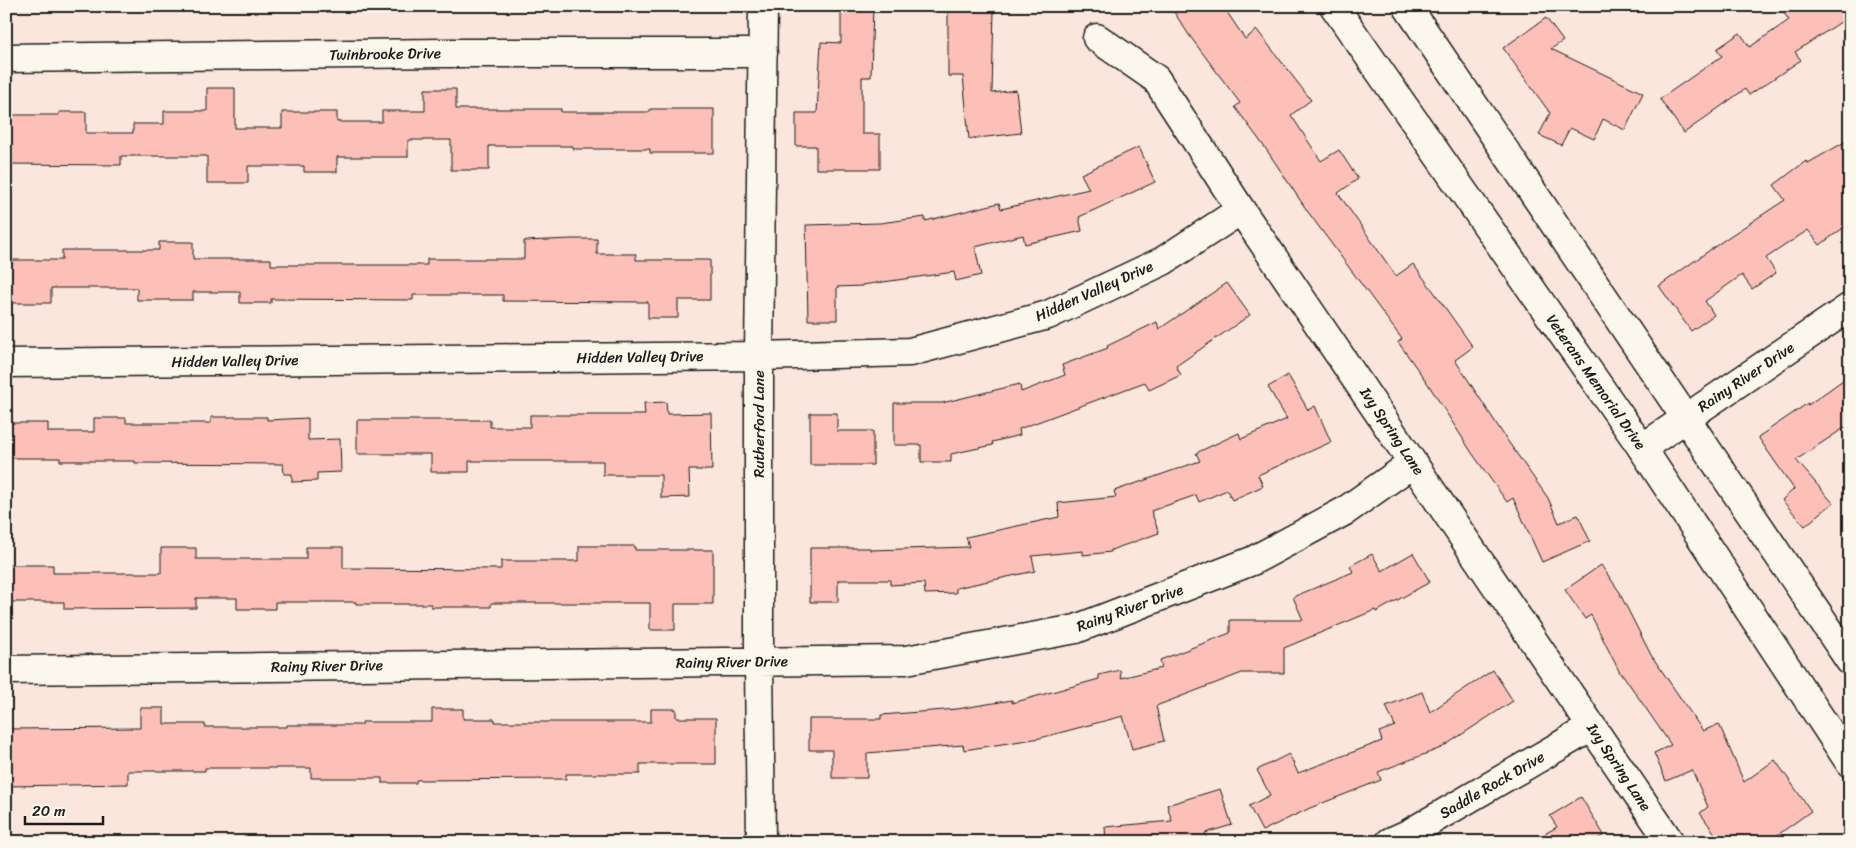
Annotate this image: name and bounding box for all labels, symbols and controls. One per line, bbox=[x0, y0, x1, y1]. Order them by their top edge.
street label: Twinbrooke Drive bbox=[329, 40, 441, 68]
street label: Hidden Valley Drive bbox=[1031, 253, 1157, 329]
street label: Veterans Memorial Drive bbox=[1539, 309, 1653, 455]
street label: Rainy River Drive bbox=[1692, 335, 1800, 419]
street label: Hidden Valley Drive bbox=[576, 343, 704, 371]
street label: Hidden Valley Drive bbox=[171, 347, 299, 375]
street label: Rutherford Lane bbox=[746, 370, 772, 478]
street label: Ivy Spring Lane bbox=[1352, 381, 1431, 480]
street label: Rainy River Drive bbox=[1073, 577, 1187, 639]
street label: Rainy River Drive bbox=[676, 648, 788, 676]
street label: Rainy River Drive bbox=[271, 652, 383, 680]
street label: Ivy Spring Lane bbox=[1579, 717, 1658, 816]
street label: Saddle Rock Drive bbox=[1434, 744, 1550, 826]
scale bar bbox=[25, 793, 102, 825]
text: 20 m bbox=[32, 798, 66, 824]

